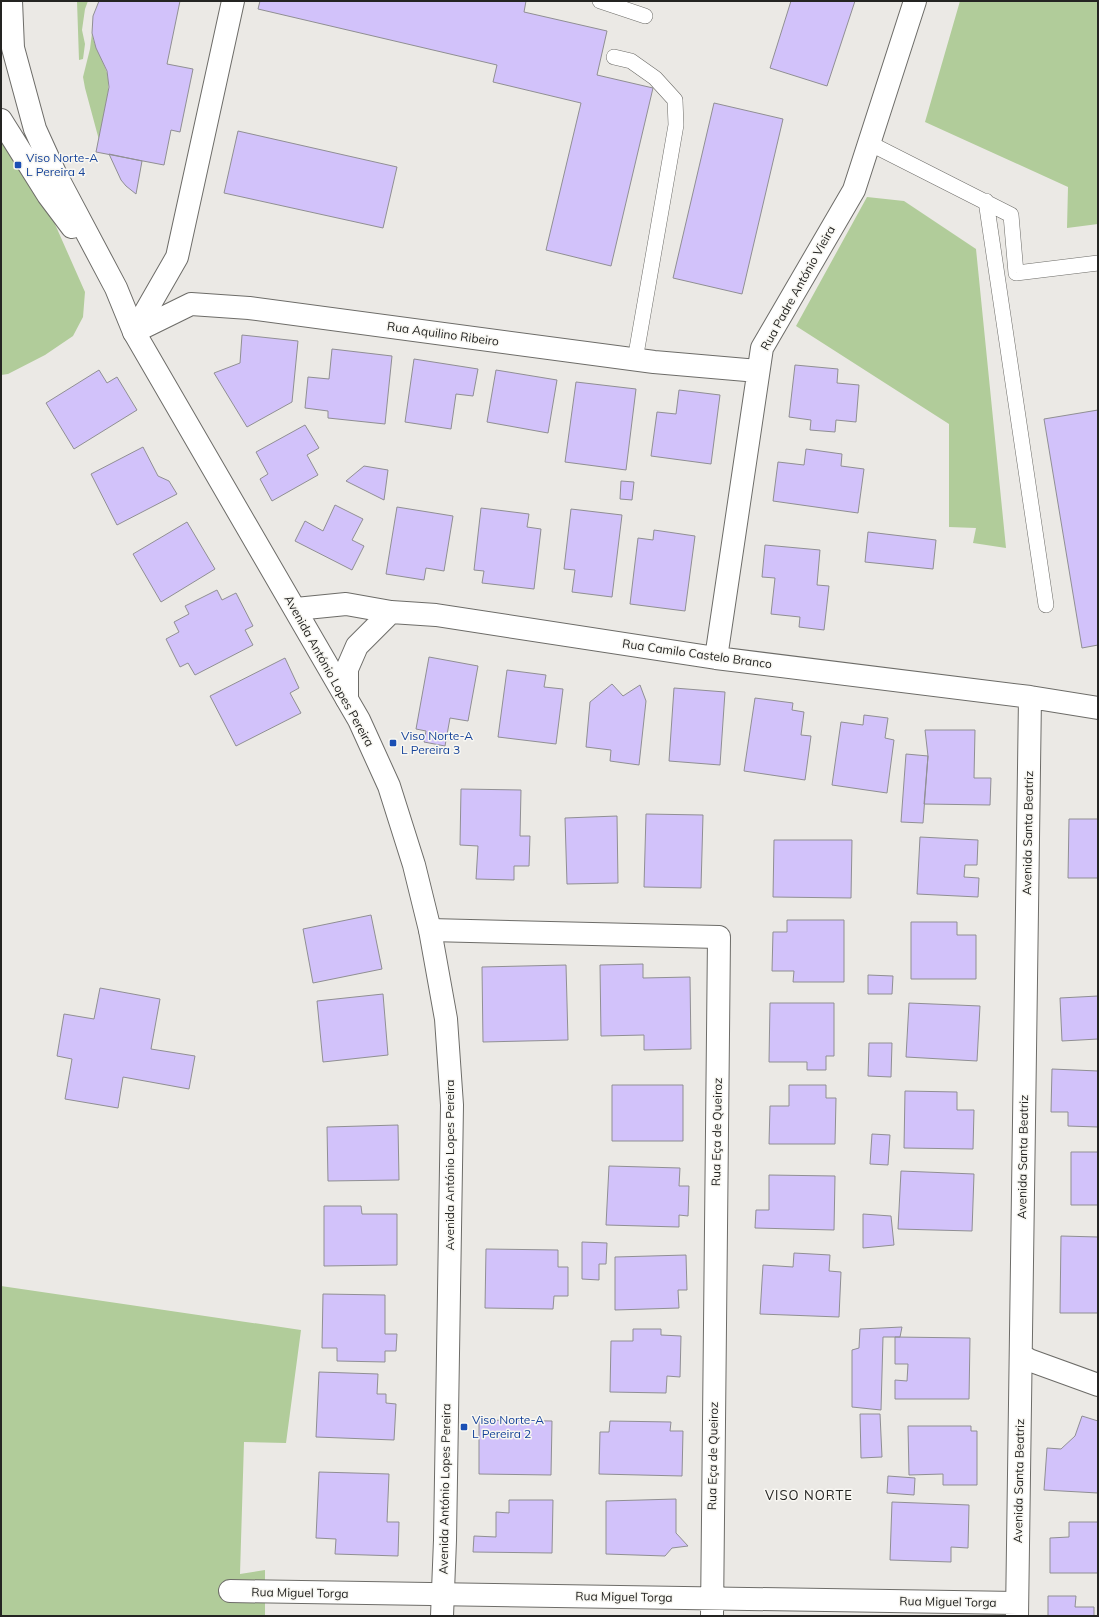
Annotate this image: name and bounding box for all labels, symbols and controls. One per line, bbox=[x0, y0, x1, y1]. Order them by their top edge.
place label: Viso Norte-A L Pereira 4 bbox=[26, 150, 98, 179]
marker: Viso Norte-A L Pereira 4 bbox=[13, 160, 23, 170]
street label: Rua Padre António Vieira bbox=[757, 223, 838, 353]
street label: Rua Aquilino Ribeiro bbox=[386, 318, 500, 349]
street label: Avenida António Lopes Pereira bbox=[281, 592, 377, 749]
street label: Rua Camilo Castelo Branco bbox=[621, 636, 773, 671]
place label: Viso Norte-A L Pereira 3 bbox=[401, 728, 473, 757]
marker: Viso Norte-A L Pereira 3 bbox=[388, 738, 398, 748]
street label: Avenida Santa Beatriz bbox=[1019, 771, 1036, 895]
street label: Rua Eça de Queiroz bbox=[708, 1078, 725, 1186]
street label: Avenida António Lopes Pereira bbox=[442, 1080, 457, 1250]
street label: Avenida Santa Beatriz bbox=[1014, 1095, 1031, 1219]
street label: Rua Eça de Queiroz bbox=[704, 1402, 721, 1510]
street label: Avenida António Lopes Pereira bbox=[436, 1403, 453, 1575]
place label: Viso Norte-A L Pereira 2 bbox=[472, 1412, 544, 1441]
street label: Avenida Santa Beatriz bbox=[1010, 1419, 1027, 1543]
marker: Viso Norte-A L Pereira 2 bbox=[459, 1422, 469, 1432]
district label: VISO NORTE bbox=[765, 1487, 853, 1503]
street label: Rua Miguel Torga bbox=[251, 1584, 349, 1601]
street label: Rua Miguel Torga bbox=[575, 1588, 673, 1605]
street label: Rua Miguel Torga bbox=[899, 1593, 997, 1610]

